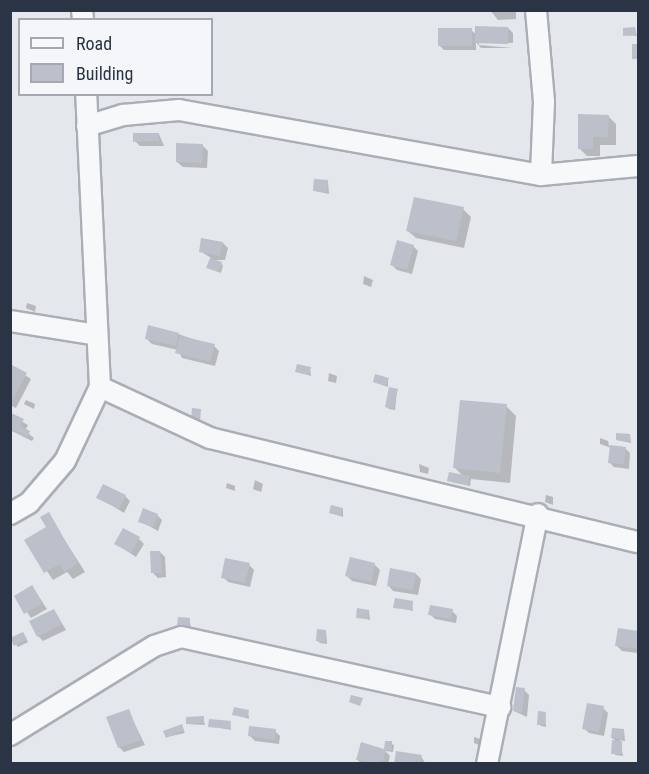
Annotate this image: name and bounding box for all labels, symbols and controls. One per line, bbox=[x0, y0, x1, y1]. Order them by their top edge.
legend bbox=[18, 18, 213, 96]
text: Road bbox=[76, 33, 112, 54]
text: Building bbox=[76, 63, 133, 84]

